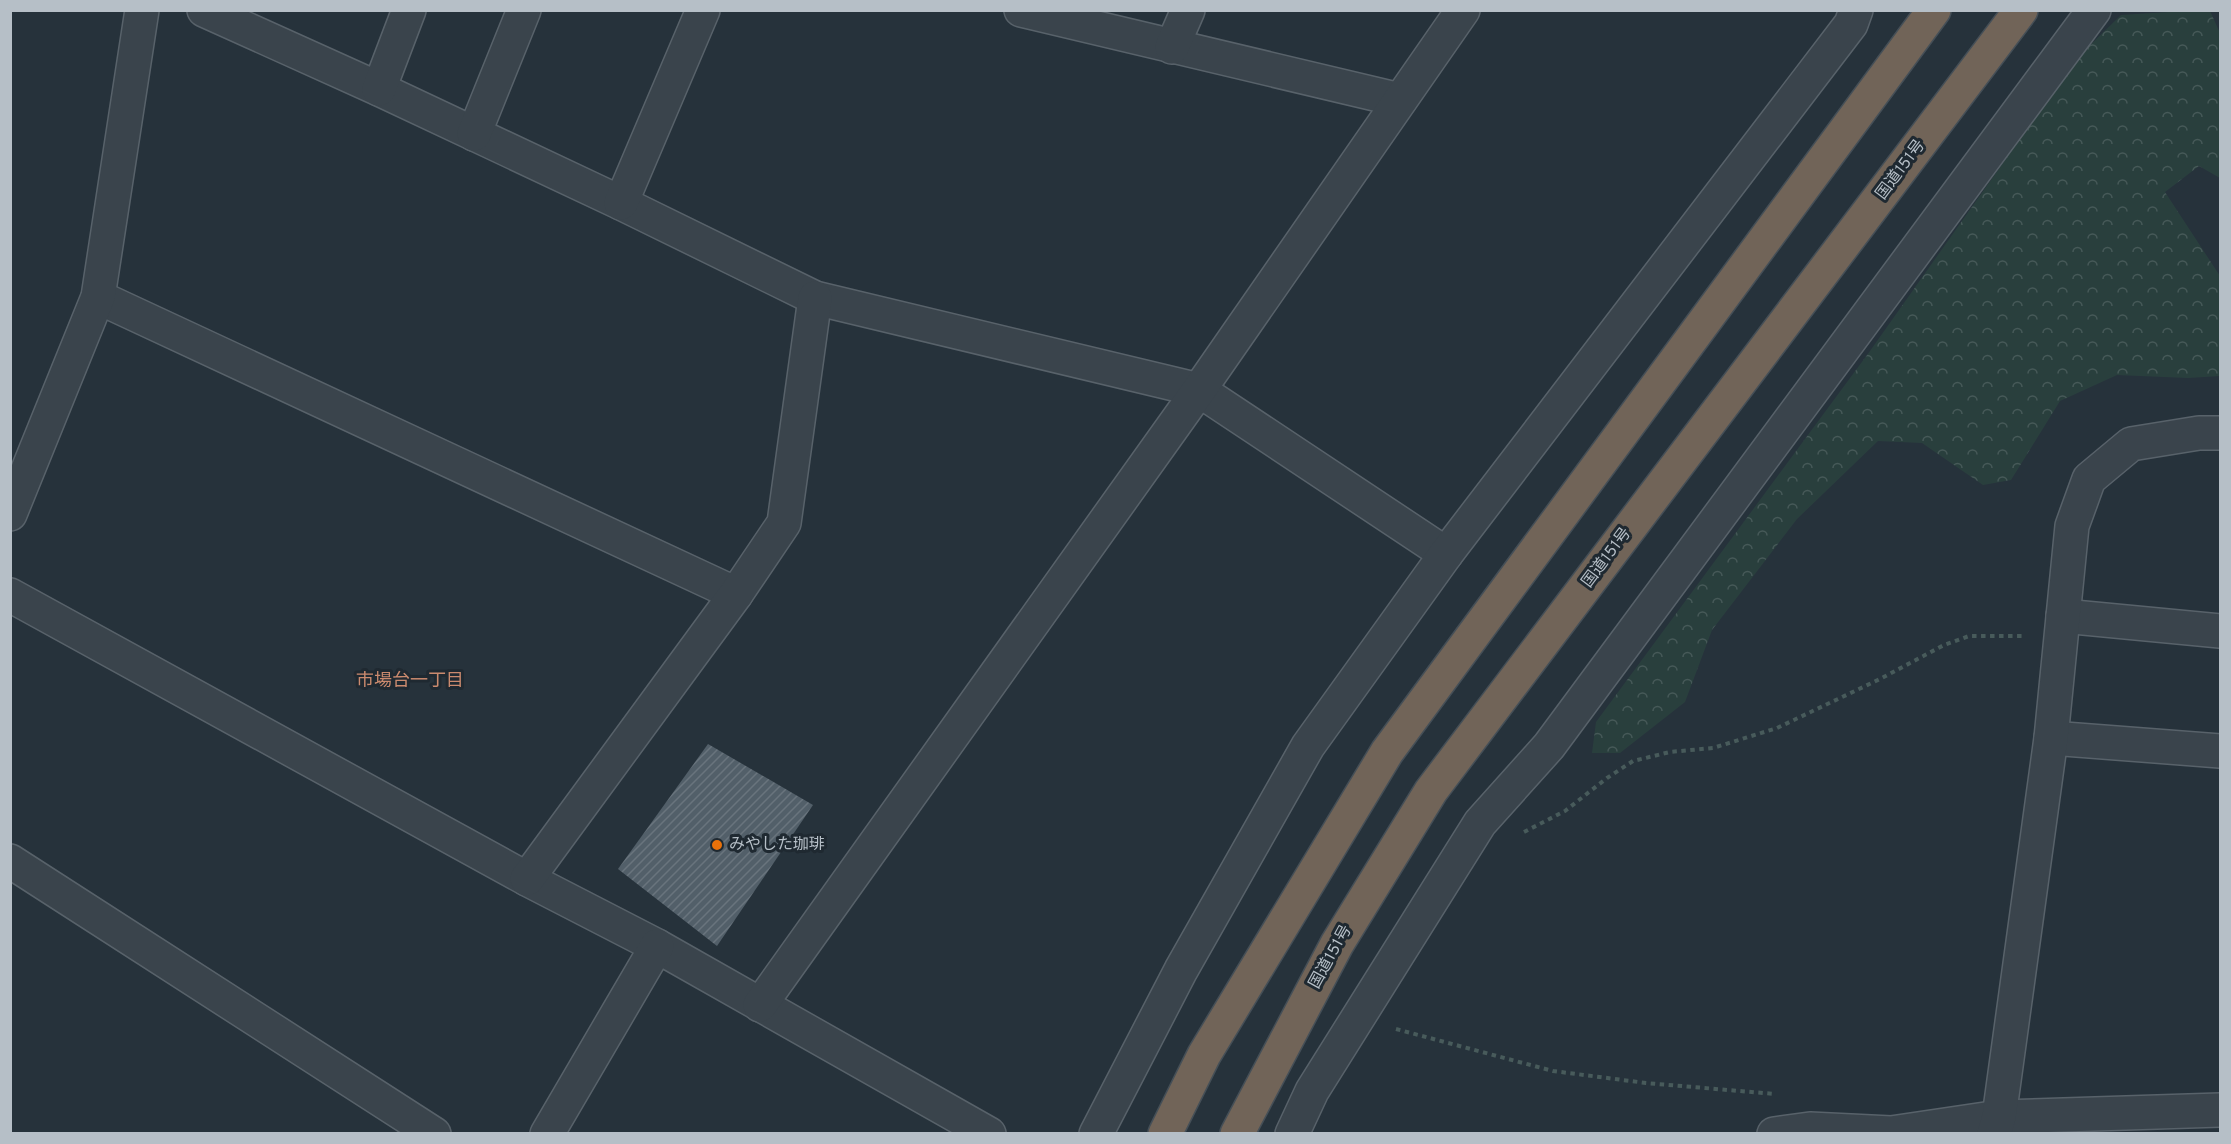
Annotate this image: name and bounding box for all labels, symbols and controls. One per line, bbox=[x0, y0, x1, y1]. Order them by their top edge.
street label: 国道151号 bbox=[1872, 136, 1930, 204]
street label: 国道151号 bbox=[1578, 524, 1636, 592]
district label: 市場台一丁目 bbox=[356, 670, 464, 693]
place label: みやした珈琲 bbox=[729, 835, 825, 855]
marker: みやした珈琲 bbox=[710, 838, 724, 852]
street label: 国道151号 bbox=[1305, 922, 1357, 992]

